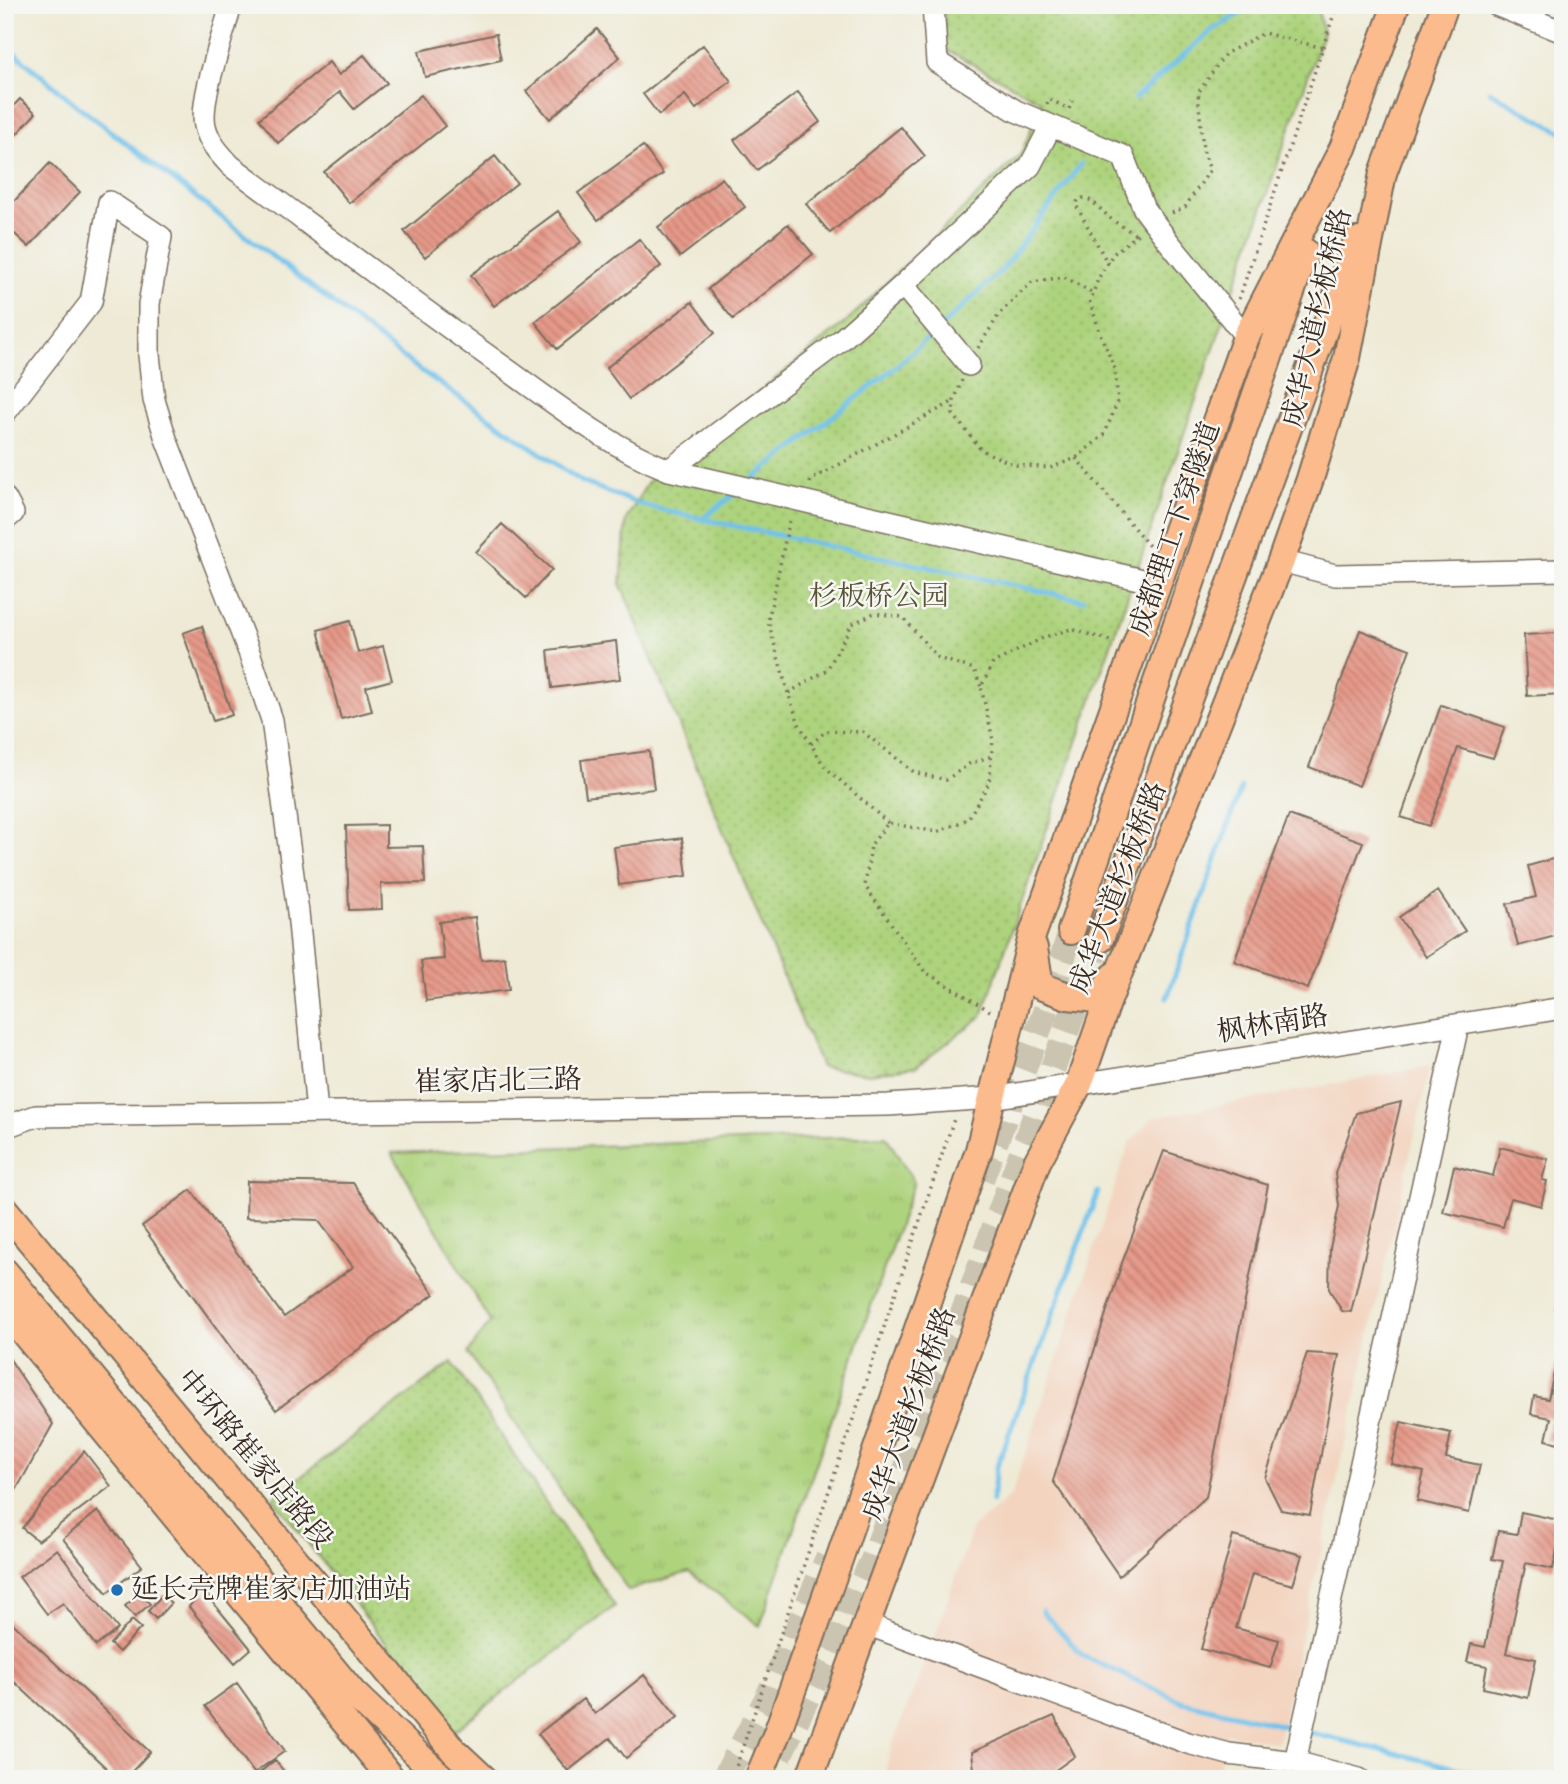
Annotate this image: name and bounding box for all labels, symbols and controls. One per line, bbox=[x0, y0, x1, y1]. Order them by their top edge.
street label: 成华大道杉板桥路 bbox=[1276, 205, 1360, 431]
street label: 成都理工下穿隧道 bbox=[1123, 417, 1229, 641]
park label: 杉板桥公园 bbox=[809, 580, 949, 615]
street label: 成华大道杉板桥路 bbox=[1063, 777, 1175, 999]
street label: 枫林南路 bbox=[1215, 999, 1331, 1051]
street label: 崔家店北三路 bbox=[414, 1063, 582, 1101]
street label: 成华大道杉板桥路 bbox=[855, 1303, 965, 1525]
street label: 中环路崔家店路段 bbox=[169, 1363, 339, 1557]
place label: 延长壳牌崔家店加油站 bbox=[131, 1573, 411, 1608]
marker: 延长壳牌崔家店加油站 bbox=[109, 1582, 125, 1598]

